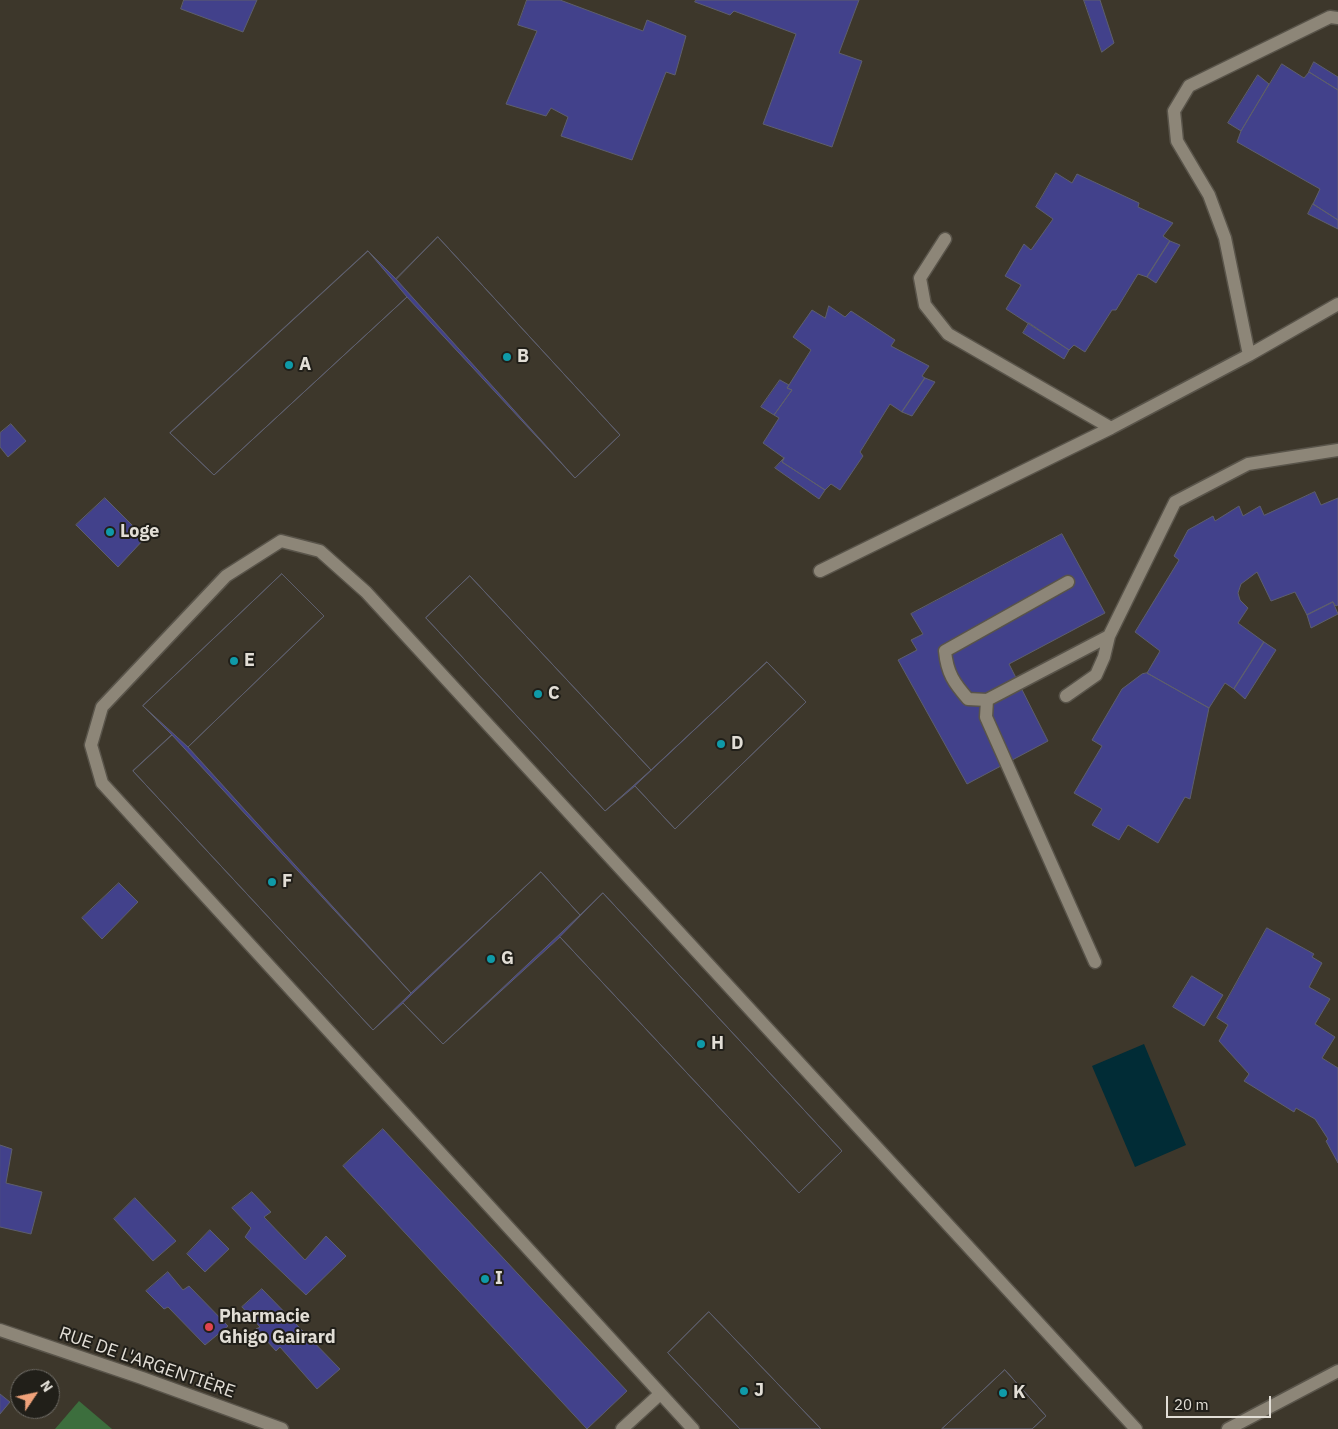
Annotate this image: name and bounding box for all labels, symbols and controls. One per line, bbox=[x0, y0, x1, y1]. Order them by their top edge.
place label: B bbox=[517, 346, 529, 368]
marker: B bbox=[501, 351, 513, 363]
place label: A bbox=[299, 354, 311, 376]
marker: A bbox=[283, 359, 295, 371]
place label: Loge bbox=[120, 521, 159, 543]
marker: Loge bbox=[104, 526, 116, 538]
place label: E bbox=[244, 650, 255, 672]
marker: E bbox=[228, 655, 240, 667]
place label: C bbox=[548, 683, 560, 705]
marker: C bbox=[532, 688, 544, 700]
place label: D bbox=[731, 733, 744, 755]
marker: D bbox=[715, 738, 727, 750]
place label: F bbox=[282, 871, 293, 893]
marker: F bbox=[266, 876, 278, 888]
place label: G bbox=[501, 948, 514, 970]
marker: G bbox=[485, 953, 497, 965]
place label: H bbox=[711, 1033, 724, 1055]
marker: H bbox=[695, 1038, 707, 1050]
place label: I bbox=[495, 1268, 503, 1290]
marker: I bbox=[479, 1273, 491, 1285]
place label: Pharmacie Ghigo Gairard bbox=[219, 1306, 336, 1348]
marker: Pharmacie Ghigo Gairard bbox=[203, 1321, 215, 1333]
street label: RUE DE L'ARGENTIÈRE bbox=[56, 1323, 238, 1403]
north arrow bbox=[10, 1369, 60, 1419]
text: N bbox=[36, 1377, 57, 1395]
place label: J bbox=[754, 1380, 764, 1402]
place label: K bbox=[1013, 1382, 1026, 1404]
marker: J bbox=[738, 1385, 750, 1397]
scale bar bbox=[1168, 1386, 1273, 1418]
marker: K bbox=[997, 1387, 1009, 1399]
text: 20 m bbox=[1174, 1395, 1209, 1414]

